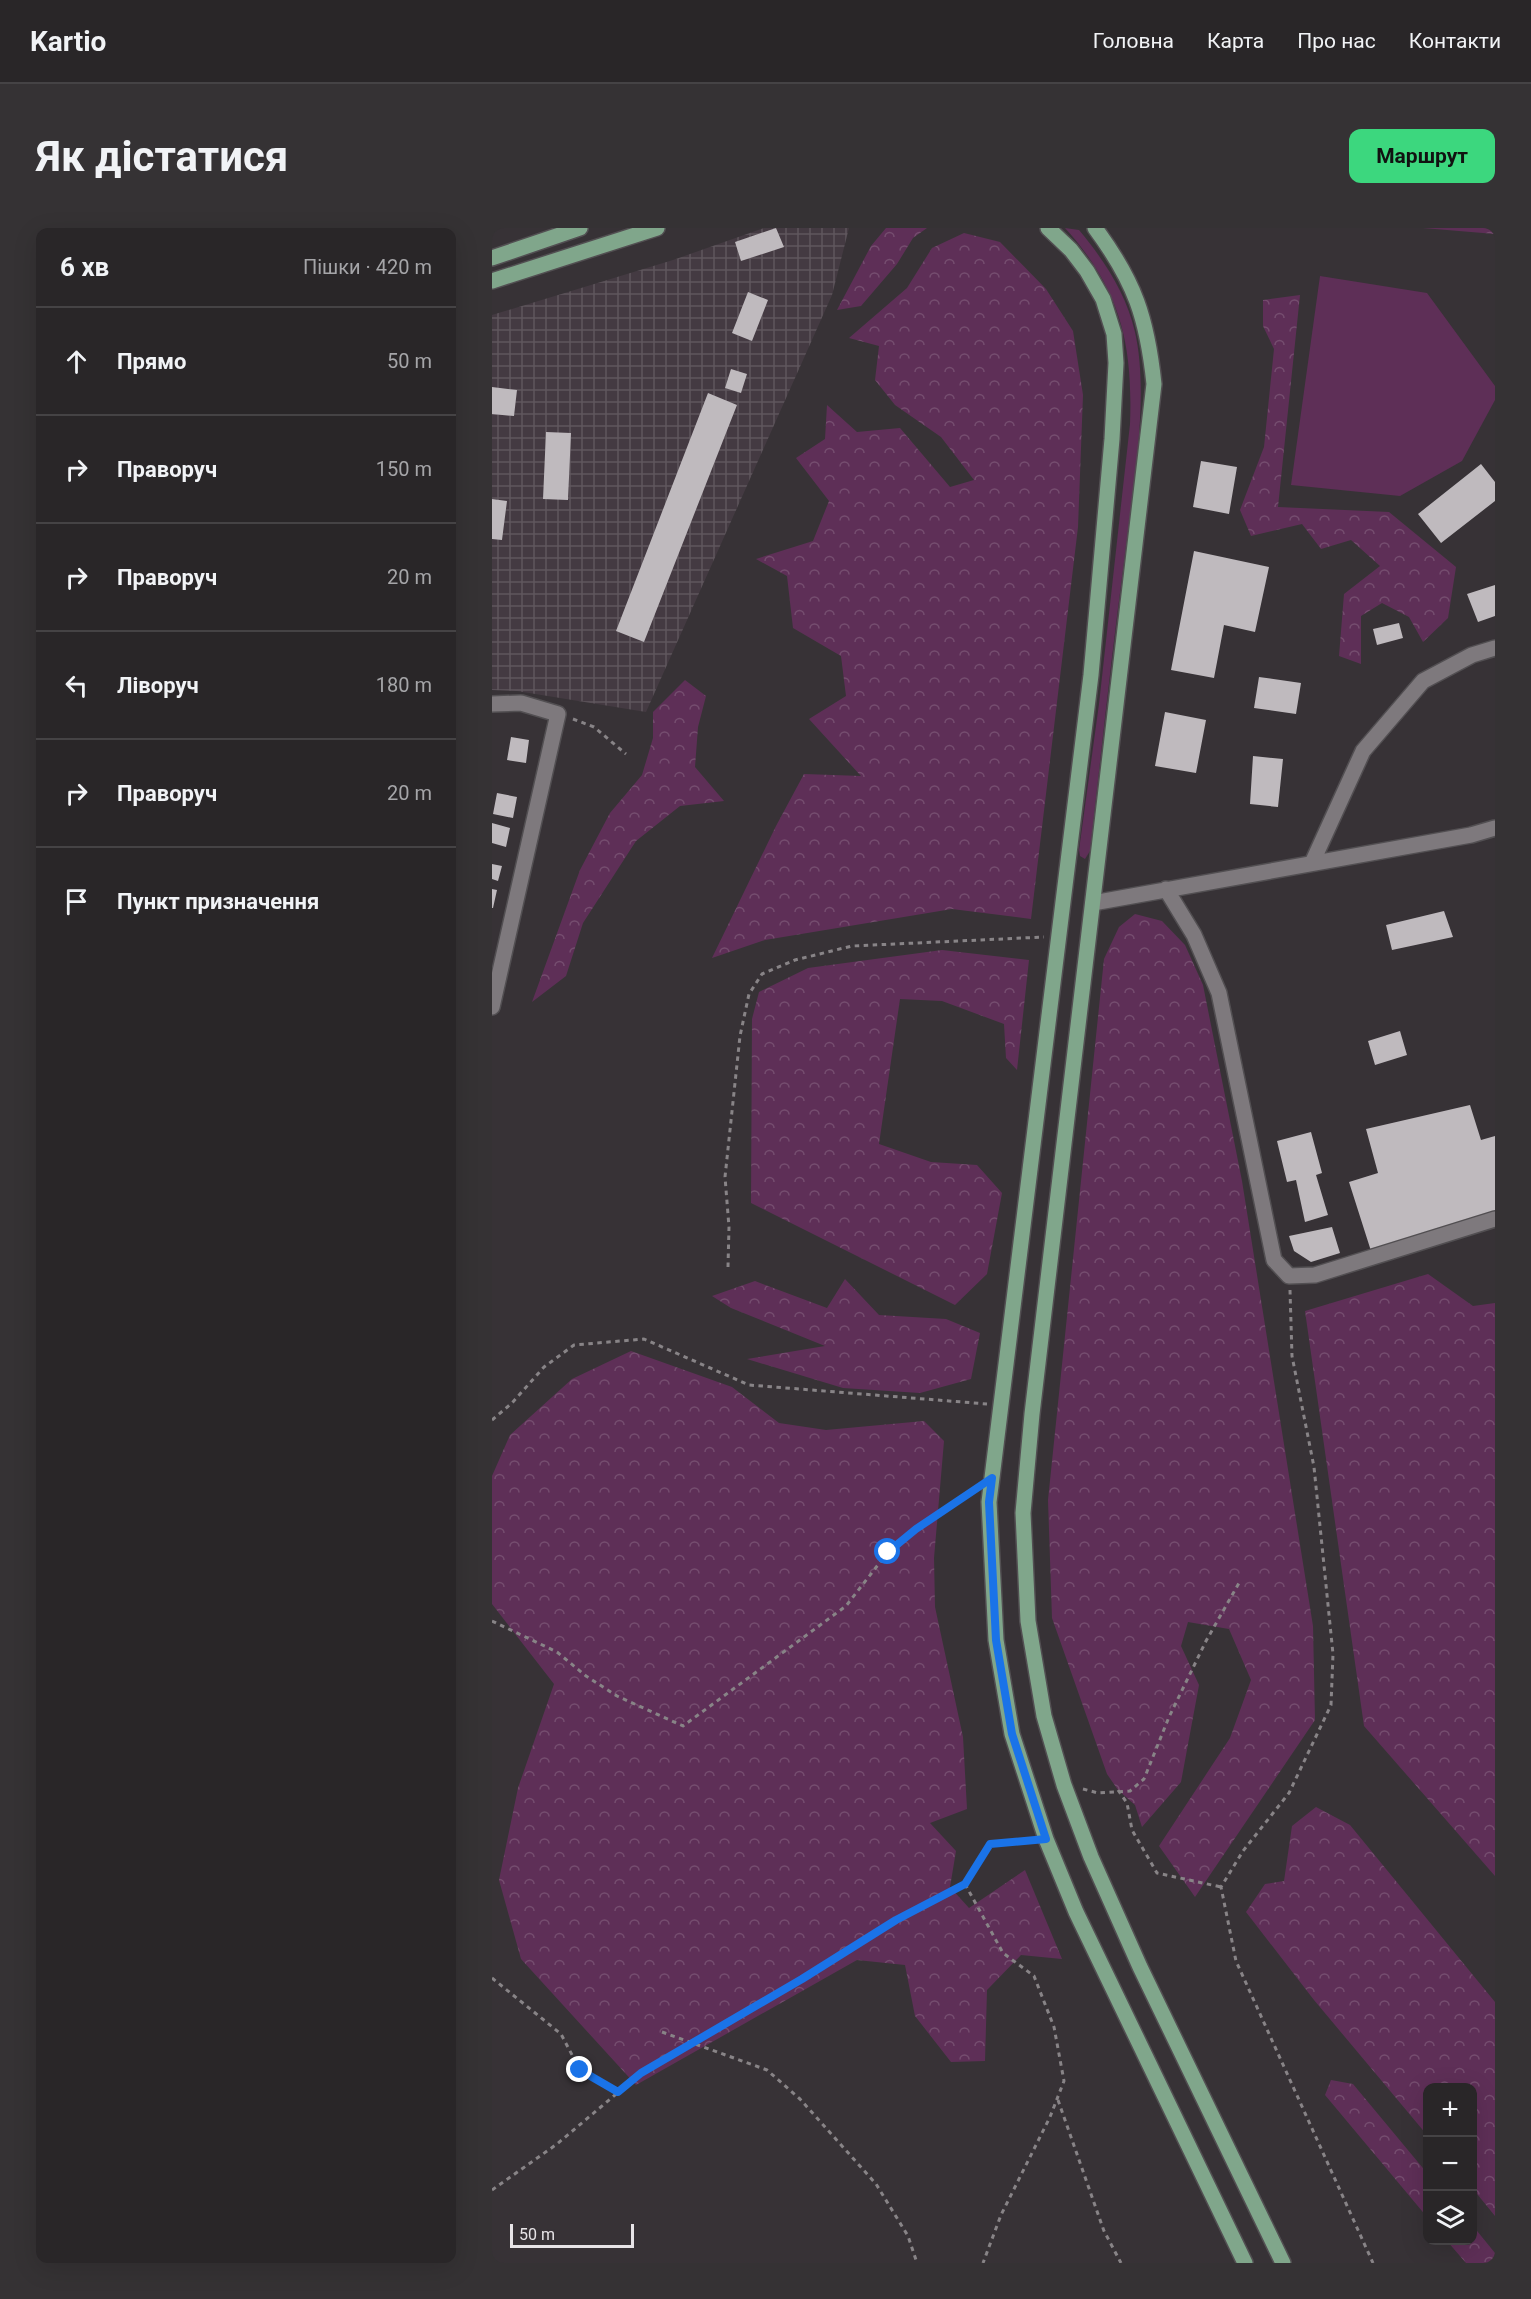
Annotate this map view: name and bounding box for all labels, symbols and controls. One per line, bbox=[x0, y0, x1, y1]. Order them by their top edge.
text: Kartio bbox=[30, 25, 106, 58]
text: Головна bbox=[1093, 29, 1174, 53]
text: Карта bbox=[1207, 29, 1264, 53]
text: Про нас bbox=[1297, 29, 1376, 53]
text: Контакти bbox=[1409, 29, 1501, 53]
button: Маршрут bbox=[1349, 129, 1495, 183]
text: Як дістатися bbox=[36, 132, 288, 181]
text: 6 хв bbox=[60, 252, 109, 282]
text: Пішки · 420 m bbox=[303, 255, 432, 279]
icon: ahead bbox=[60, 345, 93, 378]
text: Прямо bbox=[117, 349, 186, 374]
text: 50 m bbox=[387, 349, 432, 373]
icon: right bbox=[60, 453, 93, 486]
text: Праворуч bbox=[117, 457, 217, 482]
text: 150 m bbox=[376, 457, 432, 481]
icon: right bbox=[60, 561, 93, 594]
text: Праворуч bbox=[117, 565, 217, 590]
text: 20 m bbox=[387, 565, 432, 589]
icon: left bbox=[60, 669, 93, 702]
text: Ліворуч bbox=[117, 673, 199, 698]
text: 180 m bbox=[376, 673, 432, 697]
icon: right bbox=[60, 777, 93, 810]
text: Праворуч bbox=[117, 781, 217, 806]
text: 20 m bbox=[387, 781, 432, 805]
icon: arrive bbox=[60, 885, 93, 918]
text: Пункт призначення bbox=[117, 889, 319, 914]
route start bbox=[874, 1538, 900, 1564]
route end bbox=[566, 2056, 592, 2082]
map controls bbox=[1423, 2083, 1477, 2245]
button: + bbox=[1423, 2083, 1477, 2137]
button: − bbox=[1423, 2137, 1477, 2191]
button: layers bbox=[1423, 2191, 1477, 2245]
scale bar bbox=[510, 2221, 634, 2248]
text: 50 m bbox=[519, 2225, 555, 2244]

